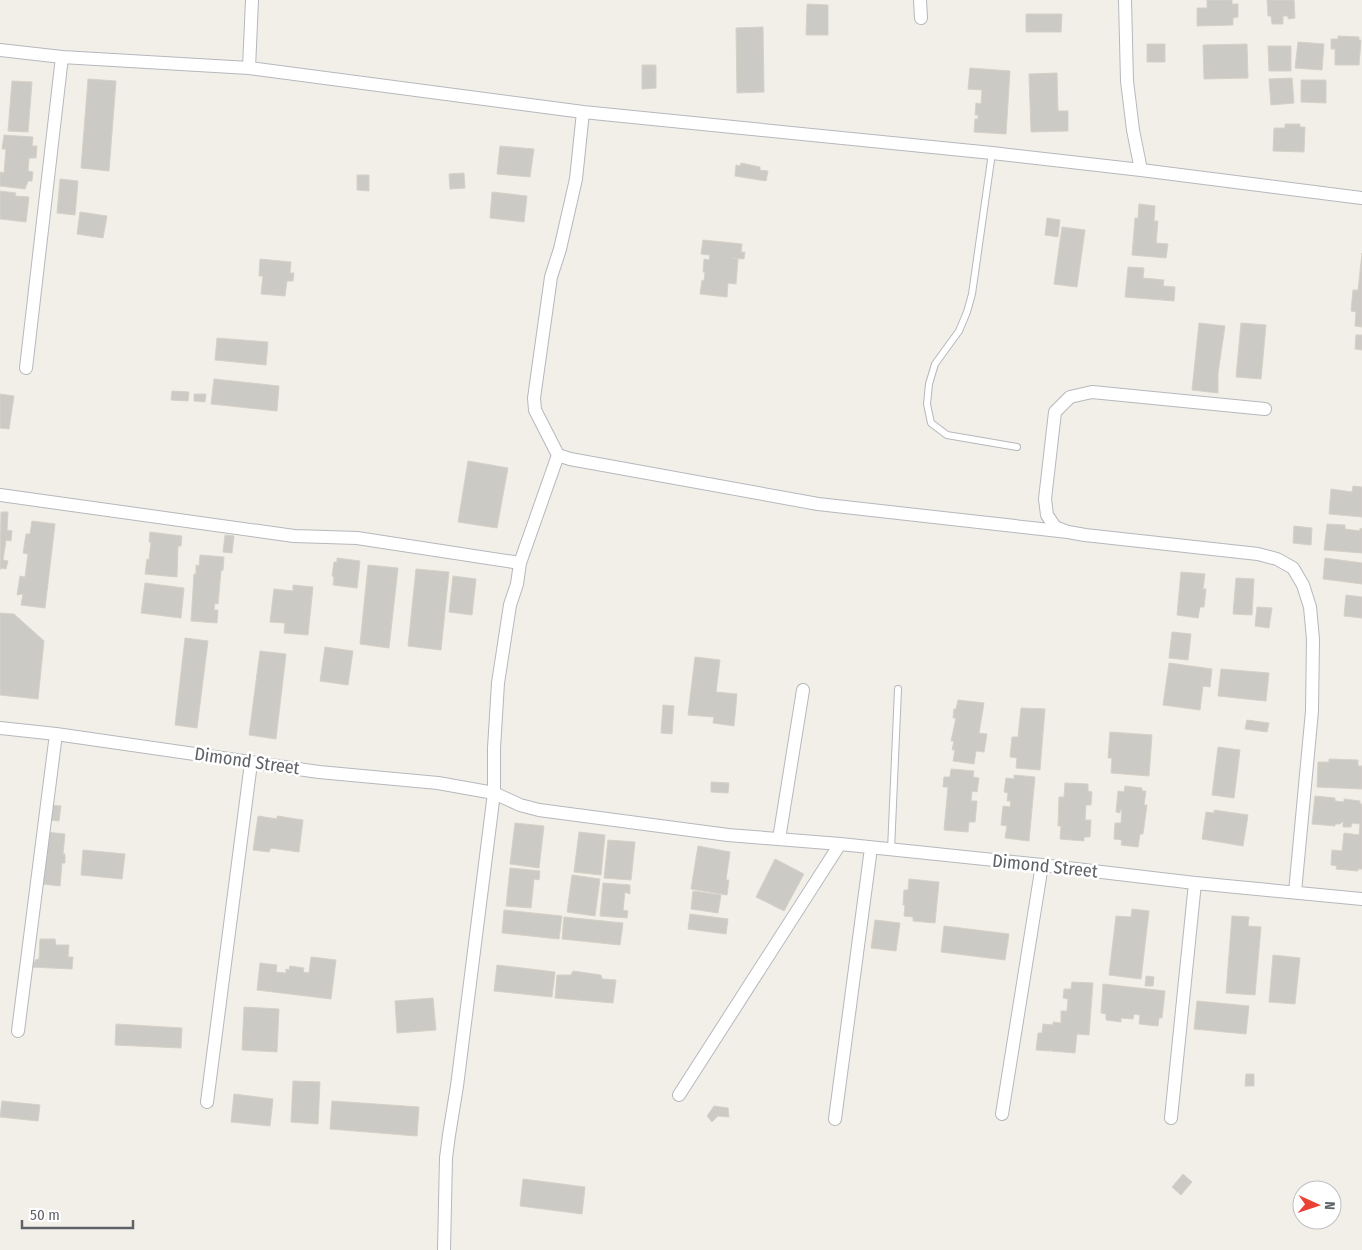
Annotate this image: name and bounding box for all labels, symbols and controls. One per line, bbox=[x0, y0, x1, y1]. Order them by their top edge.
street label: Dimond Street bbox=[193, 743, 301, 779]
street label: Dimond Street bbox=[991, 850, 1099, 882]
north arrow bbox=[1292, 1180, 1342, 1230]
scale bar bbox=[22, 1198, 134, 1230]
text: N bbox=[1321, 1201, 1338, 1210]
text: 50 m bbox=[30, 1206, 60, 1224]

